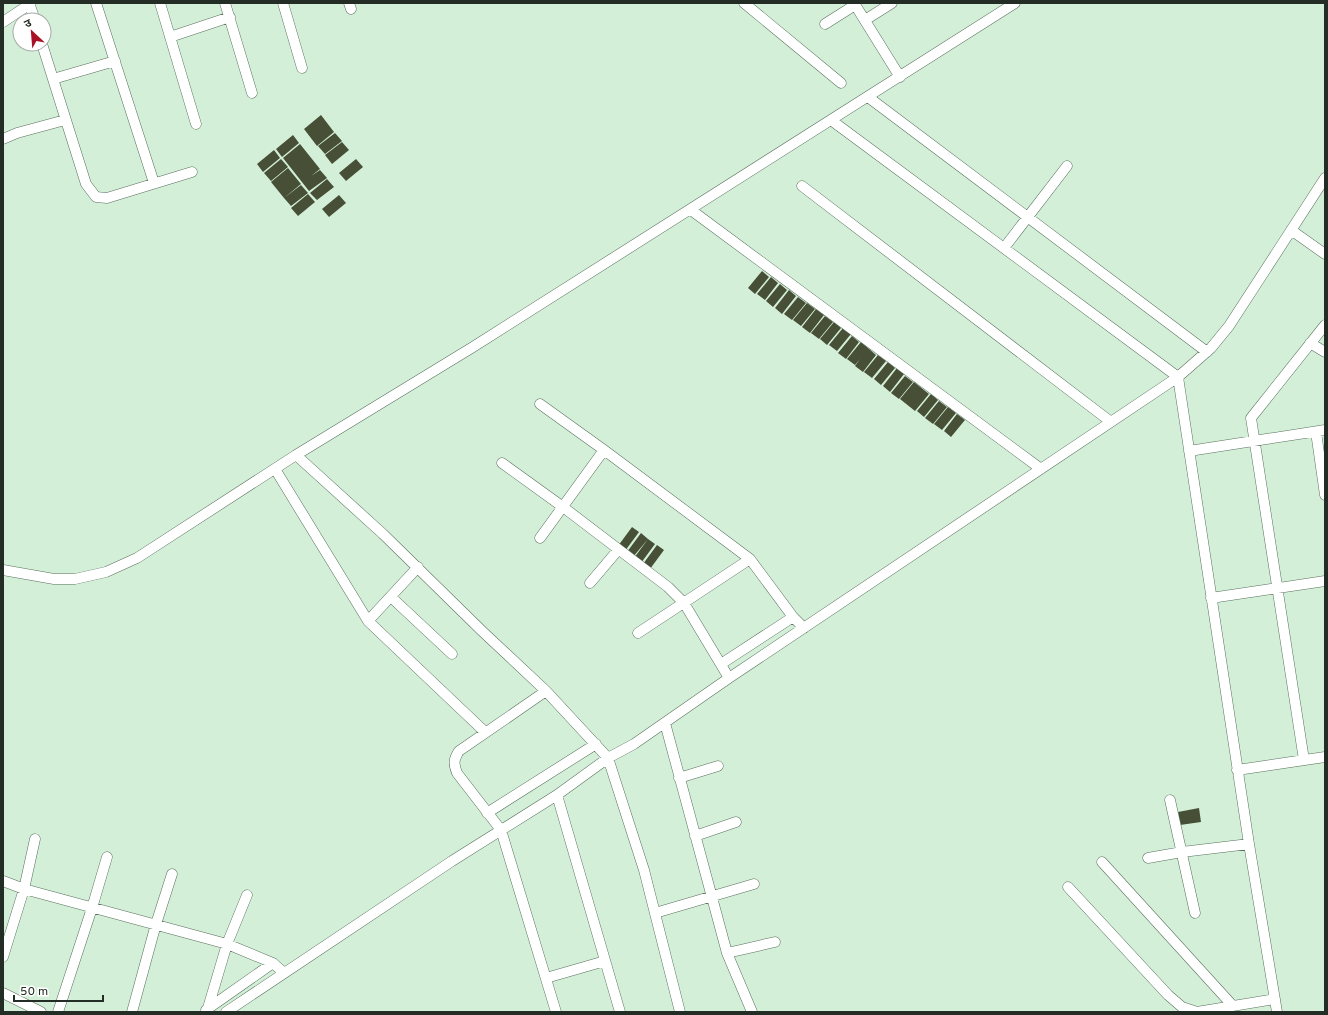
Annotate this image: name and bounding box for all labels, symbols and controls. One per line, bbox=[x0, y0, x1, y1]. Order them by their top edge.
north arrow bbox=[12, 12, 52, 52]
text: उ bbox=[22, 16, 35, 32]
scale bar bbox=[14, 977, 103, 1003]
text: 50 m bbox=[20, 984, 48, 1000]

